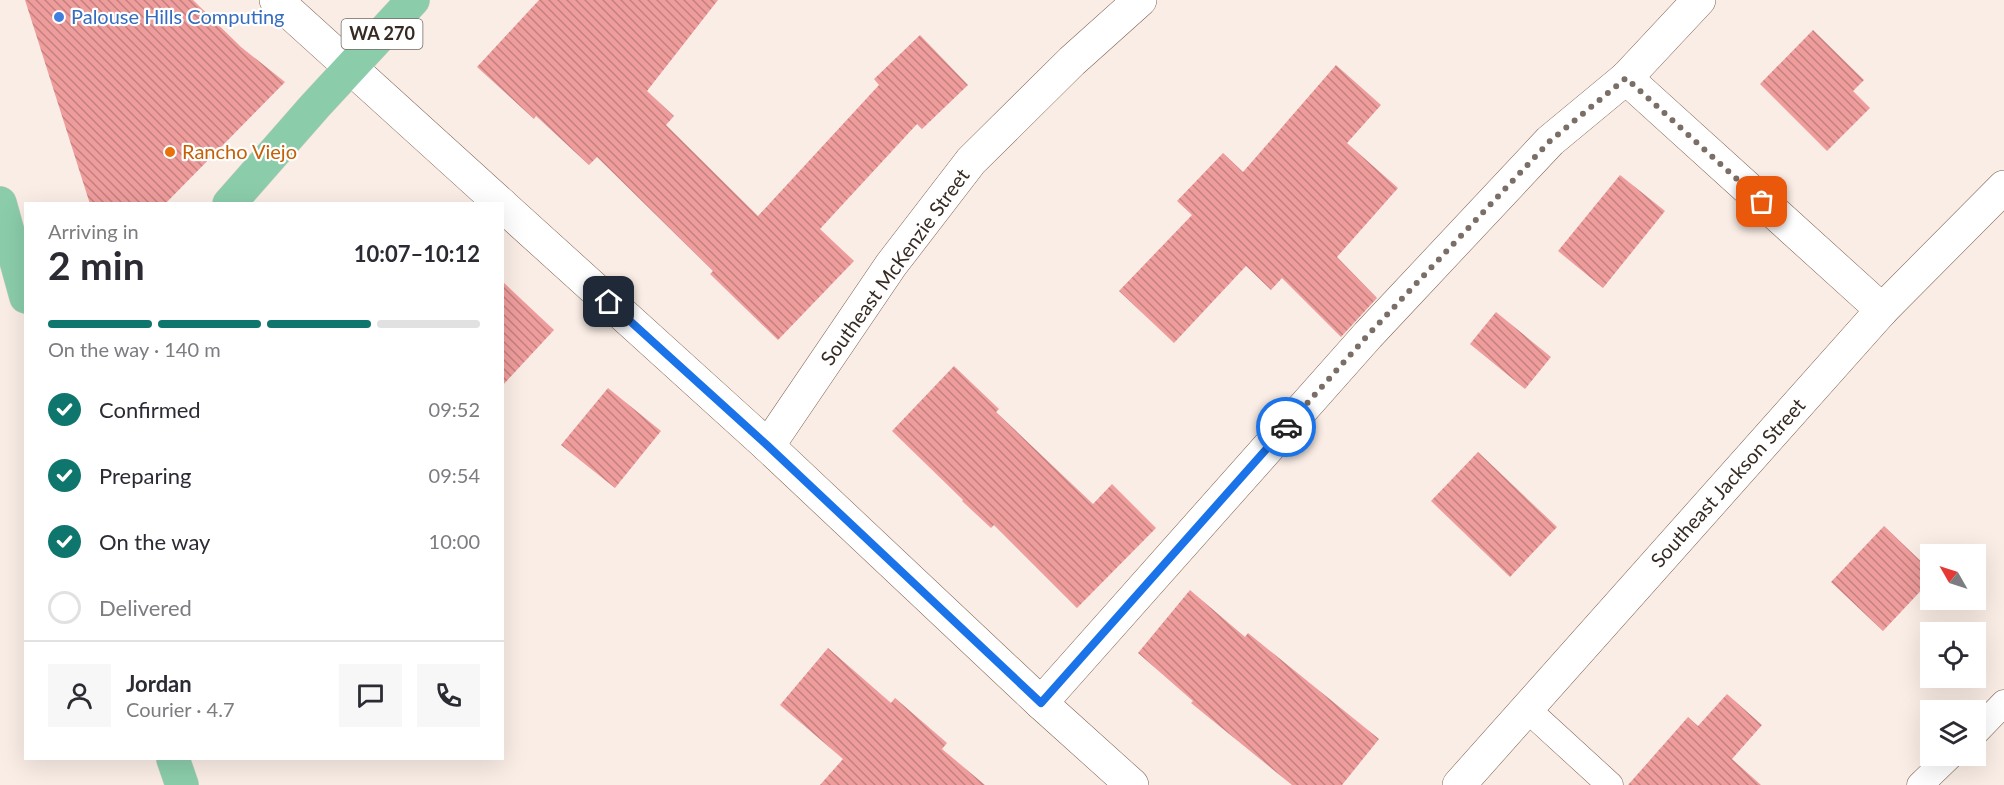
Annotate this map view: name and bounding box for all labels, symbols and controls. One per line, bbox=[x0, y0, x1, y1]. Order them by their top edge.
place label: Palouse Hills Computing bbox=[71, 4, 285, 28]
marker: Palouse Hills Computing bbox=[52, 10, 66, 24]
road number: WA 270 bbox=[342, 19, 422, 49]
place label: Rancho Viejo bbox=[182, 139, 297, 163]
marker: Rancho Viejo bbox=[163, 145, 177, 159]
street label: Southeast McKenzie Street bbox=[815, 163, 974, 369]
pin bbox=[1736, 176, 1787, 227]
icon: bag bbox=[1745, 185, 1778, 218]
text: Arriving in bbox=[48, 219, 139, 243]
text: 10:07–10:12 bbox=[354, 240, 480, 267]
text: 2 min bbox=[48, 242, 145, 288]
pin bbox=[583, 276, 634, 327]
icon: home bbox=[592, 285, 625, 318]
text: On the way · 140 m bbox=[48, 337, 221, 361]
icon: check bbox=[48, 393, 81, 426]
street label: Southeast Jackson Street bbox=[1645, 393, 1809, 572]
text: Confirmed bbox=[99, 396, 201, 423]
text: 09:52 bbox=[429, 397, 480, 421]
courier bbox=[1256, 397, 1316, 457]
icon: car bbox=[1270, 411, 1303, 444]
icon: check bbox=[48, 459, 81, 492]
text: Preparing bbox=[99, 462, 191, 489]
text: 09:54 bbox=[429, 463, 480, 487]
icon: check bbox=[48, 525, 81, 558]
text: On the way bbox=[99, 528, 210, 555]
text: 10:00 bbox=[429, 529, 480, 553]
north arrow bbox=[1920, 544, 1986, 610]
map controls bbox=[1920, 544, 1986, 766]
text: Delivered bbox=[99, 594, 192, 621]
button: locate bbox=[1920, 622, 1986, 688]
button: person bbox=[48, 664, 111, 727]
button: chat bbox=[339, 664, 402, 727]
button: phone bbox=[417, 664, 480, 727]
text: Jordan bbox=[126, 670, 192, 697]
text: Courier · 4.7 bbox=[126, 697, 235, 721]
button: layers bbox=[1920, 700, 1986, 766]

